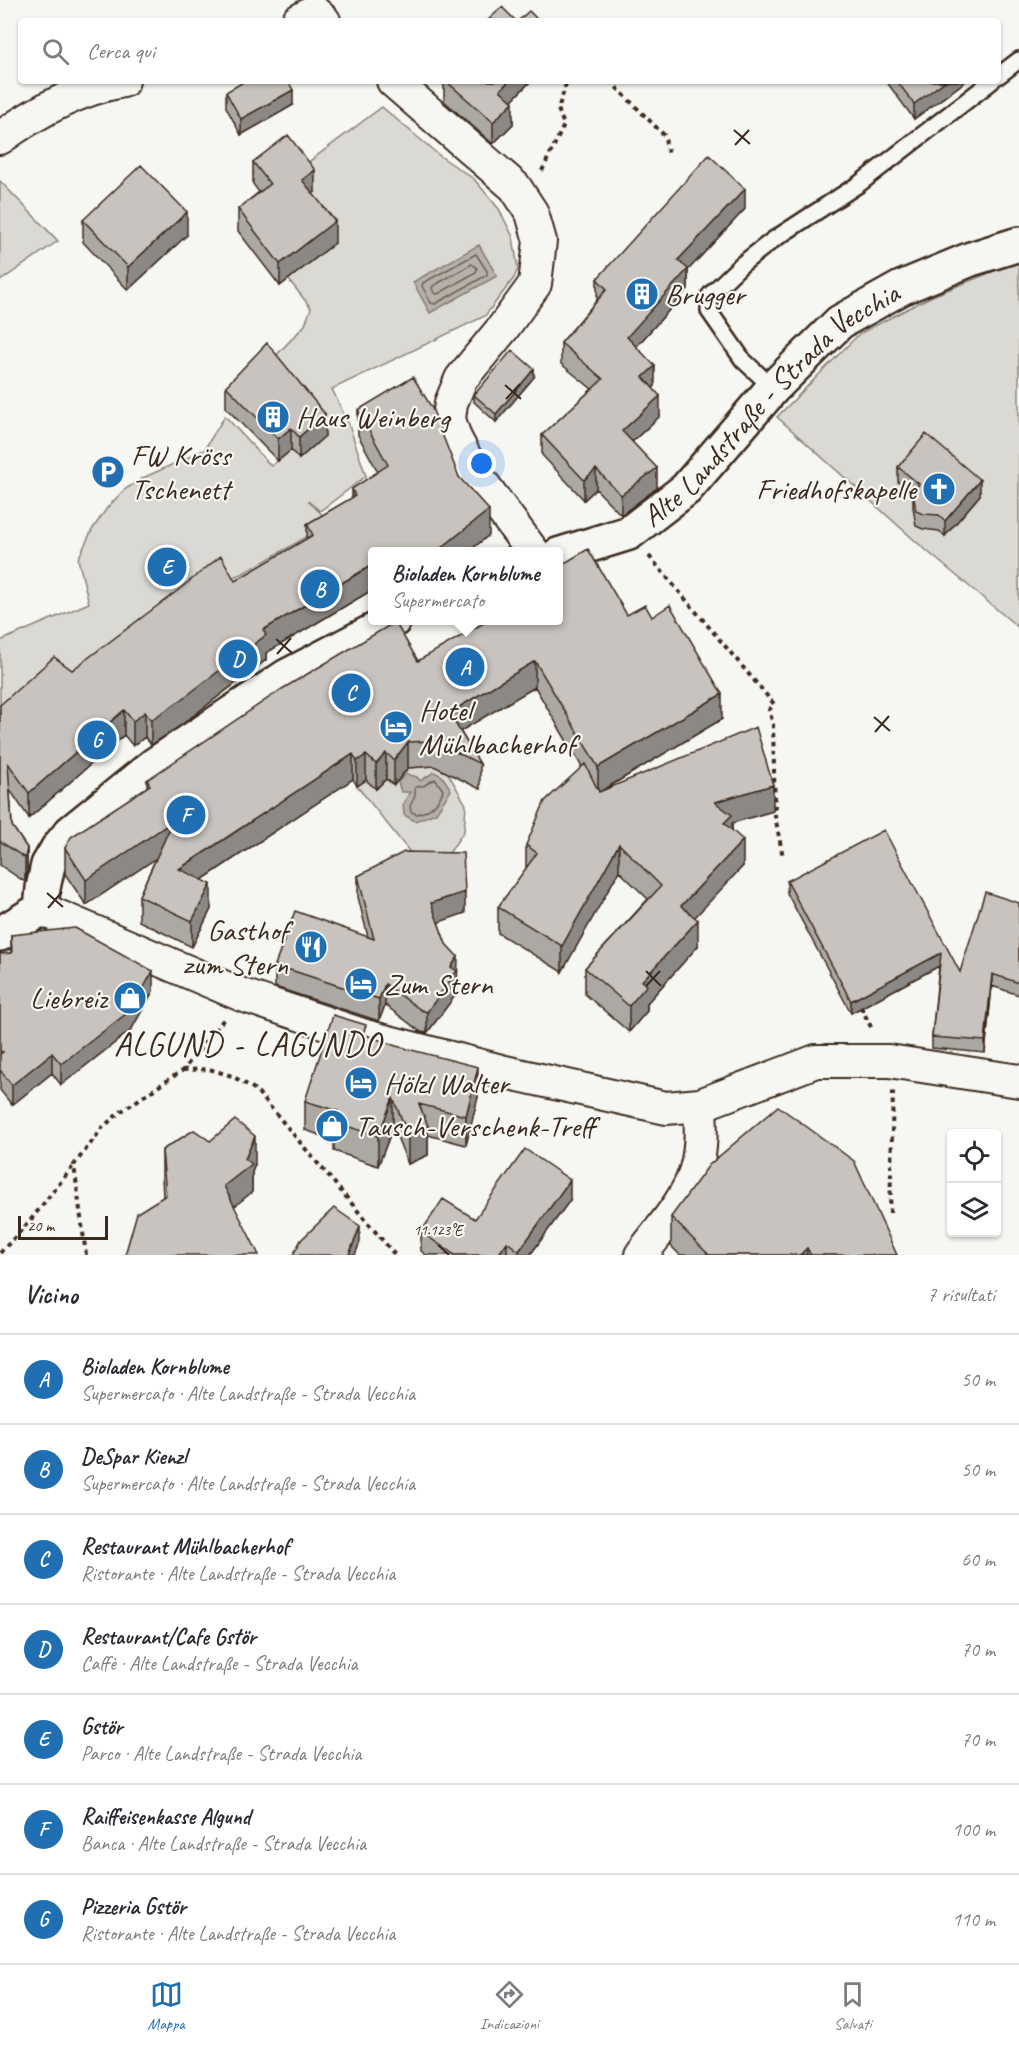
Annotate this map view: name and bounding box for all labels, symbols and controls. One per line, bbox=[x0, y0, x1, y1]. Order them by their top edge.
search box bbox=[18, 18, 1001, 84]
icon: search bbox=[39, 35, 72, 68]
text: Cerca qui bbox=[87, 37, 155, 65]
street label: Alte Landstraße - Strada Vecchia bbox=[634, 273, 907, 535]
place label: Brugger bbox=[665, 275, 748, 313]
building icon: Brugger bbox=[624, 276, 660, 312]
place label: Haus Weinberg bbox=[296, 398, 452, 436]
building icon: Haus Weinberg bbox=[255, 399, 291, 435]
place label: FW Kröss Tschenett bbox=[131, 436, 234, 508]
your location bbox=[467, 449, 496, 478]
parking icon: FW Kröss Tschenett bbox=[90, 454, 126, 490]
place label: Friedhofskapelle bbox=[756, 470, 918, 508]
church icon: Friedhofskapelle bbox=[921, 471, 957, 507]
pin: E bbox=[148, 544, 186, 590]
popup bbox=[368, 547, 563, 625]
text: Bioladen Kornblume bbox=[392, 560, 539, 588]
pin: B bbox=[300, 566, 340, 612]
text: Supermercato bbox=[392, 588, 484, 613]
pin: D bbox=[218, 636, 258, 682]
pin: A bbox=[446, 644, 484, 690]
pin: C bbox=[332, 670, 370, 716]
place label: Hotel Mühlbacherhof bbox=[419, 691, 581, 763]
hotel icon: Hotel Mühlbacherhof bbox=[378, 709, 414, 745]
pin: G bbox=[78, 718, 116, 762]
pin: F bbox=[166, 792, 206, 838]
place label: Gasthof zum Stern bbox=[183, 911, 294, 983]
restaurant icon: Gasthof zum Stern bbox=[293, 929, 329, 965]
place label: Zum Stern bbox=[384, 965, 494, 1003]
hotel icon: Zum Stern bbox=[343, 966, 379, 1002]
place label: Liebreiz bbox=[30, 979, 109, 1017]
shop icon: Liebreiz bbox=[112, 980, 148, 1016]
district label: ALGUND - LAGUNDO bbox=[114, 1023, 384, 1065]
place label: Hölzl Walter bbox=[384, 1064, 511, 1102]
hotel icon: Hölzl Walter bbox=[343, 1065, 379, 1101]
place label: Tausch-Verschenk-Treff bbox=[355, 1107, 601, 1145]
shop icon: Tausch-Verschenk-Treff bbox=[314, 1108, 350, 1144]
map controls bbox=[947, 1129, 1001, 1237]
button: locate bbox=[947, 1129, 1001, 1183]
button: layers bbox=[947, 1183, 1001, 1237]
scale bar bbox=[18, 1213, 108, 1240]
text: 20 m bbox=[27, 1216, 54, 1236]
text: 11.123°E bbox=[414, 1221, 465, 1240]
text: Vicino bbox=[24, 1278, 78, 1311]
text: 7 risultati bbox=[927, 1282, 995, 1307]
text: Bioladen Kornblume bbox=[81, 1353, 229, 1381]
text: A bbox=[38, 1367, 49, 1392]
text: 50 m bbox=[961, 1367, 995, 1392]
text: Supermercato · Alte Landstraße - Strada Vecchia bbox=[81, 1381, 415, 1406]
text: DeSpar Kienzl bbox=[81, 1443, 187, 1471]
text: B bbox=[38, 1457, 49, 1482]
text: 50 m bbox=[961, 1457, 995, 1482]
text: Supermercato · Alte Landstraße - Strada Vecchia bbox=[81, 1471, 415, 1496]
text: Restaurant Mühlbacherhof bbox=[81, 1533, 289, 1561]
text: C bbox=[39, 1547, 48, 1572]
text: 60 m bbox=[961, 1547, 995, 1572]
text: Ristorante · Alte Landstraße - Strada Vecchia bbox=[81, 1561, 395, 1586]
text: Restaurant/Cafe Gstör bbox=[81, 1623, 256, 1651]
text: D bbox=[38, 1637, 49, 1662]
text: 70 m bbox=[961, 1637, 995, 1662]
text: Caffè · Alte Landstraße - Strada Vecchia bbox=[81, 1651, 357, 1676]
text: Gstör bbox=[81, 1713, 123, 1741]
text: E bbox=[38, 1727, 49, 1752]
text: 70 m bbox=[961, 1727, 995, 1752]
text: Parco · Alte Landstraße - Strada Vecchia bbox=[81, 1741, 361, 1766]
text: Raiffeisenkasse Algund bbox=[81, 1803, 250, 1831]
text: F bbox=[39, 1817, 48, 1842]
text: 100 m bbox=[952, 1817, 995, 1842]
text: Banca · Alte Landstraße - Strada Vecchia bbox=[81, 1831, 366, 1856]
text: Pizzeria Gstör bbox=[81, 1893, 186, 1921]
text: G bbox=[39, 1907, 48, 1932]
text: 110 m bbox=[952, 1907, 995, 1932]
text: Ristorante · Alte Landstraße - Strada Vecchia bbox=[81, 1921, 395, 1946]
tab: Mappa bbox=[148, 1978, 185, 2034]
tab: Indicazioni bbox=[480, 1978, 539, 2034]
tab: Salvati bbox=[834, 1978, 871, 2034]

